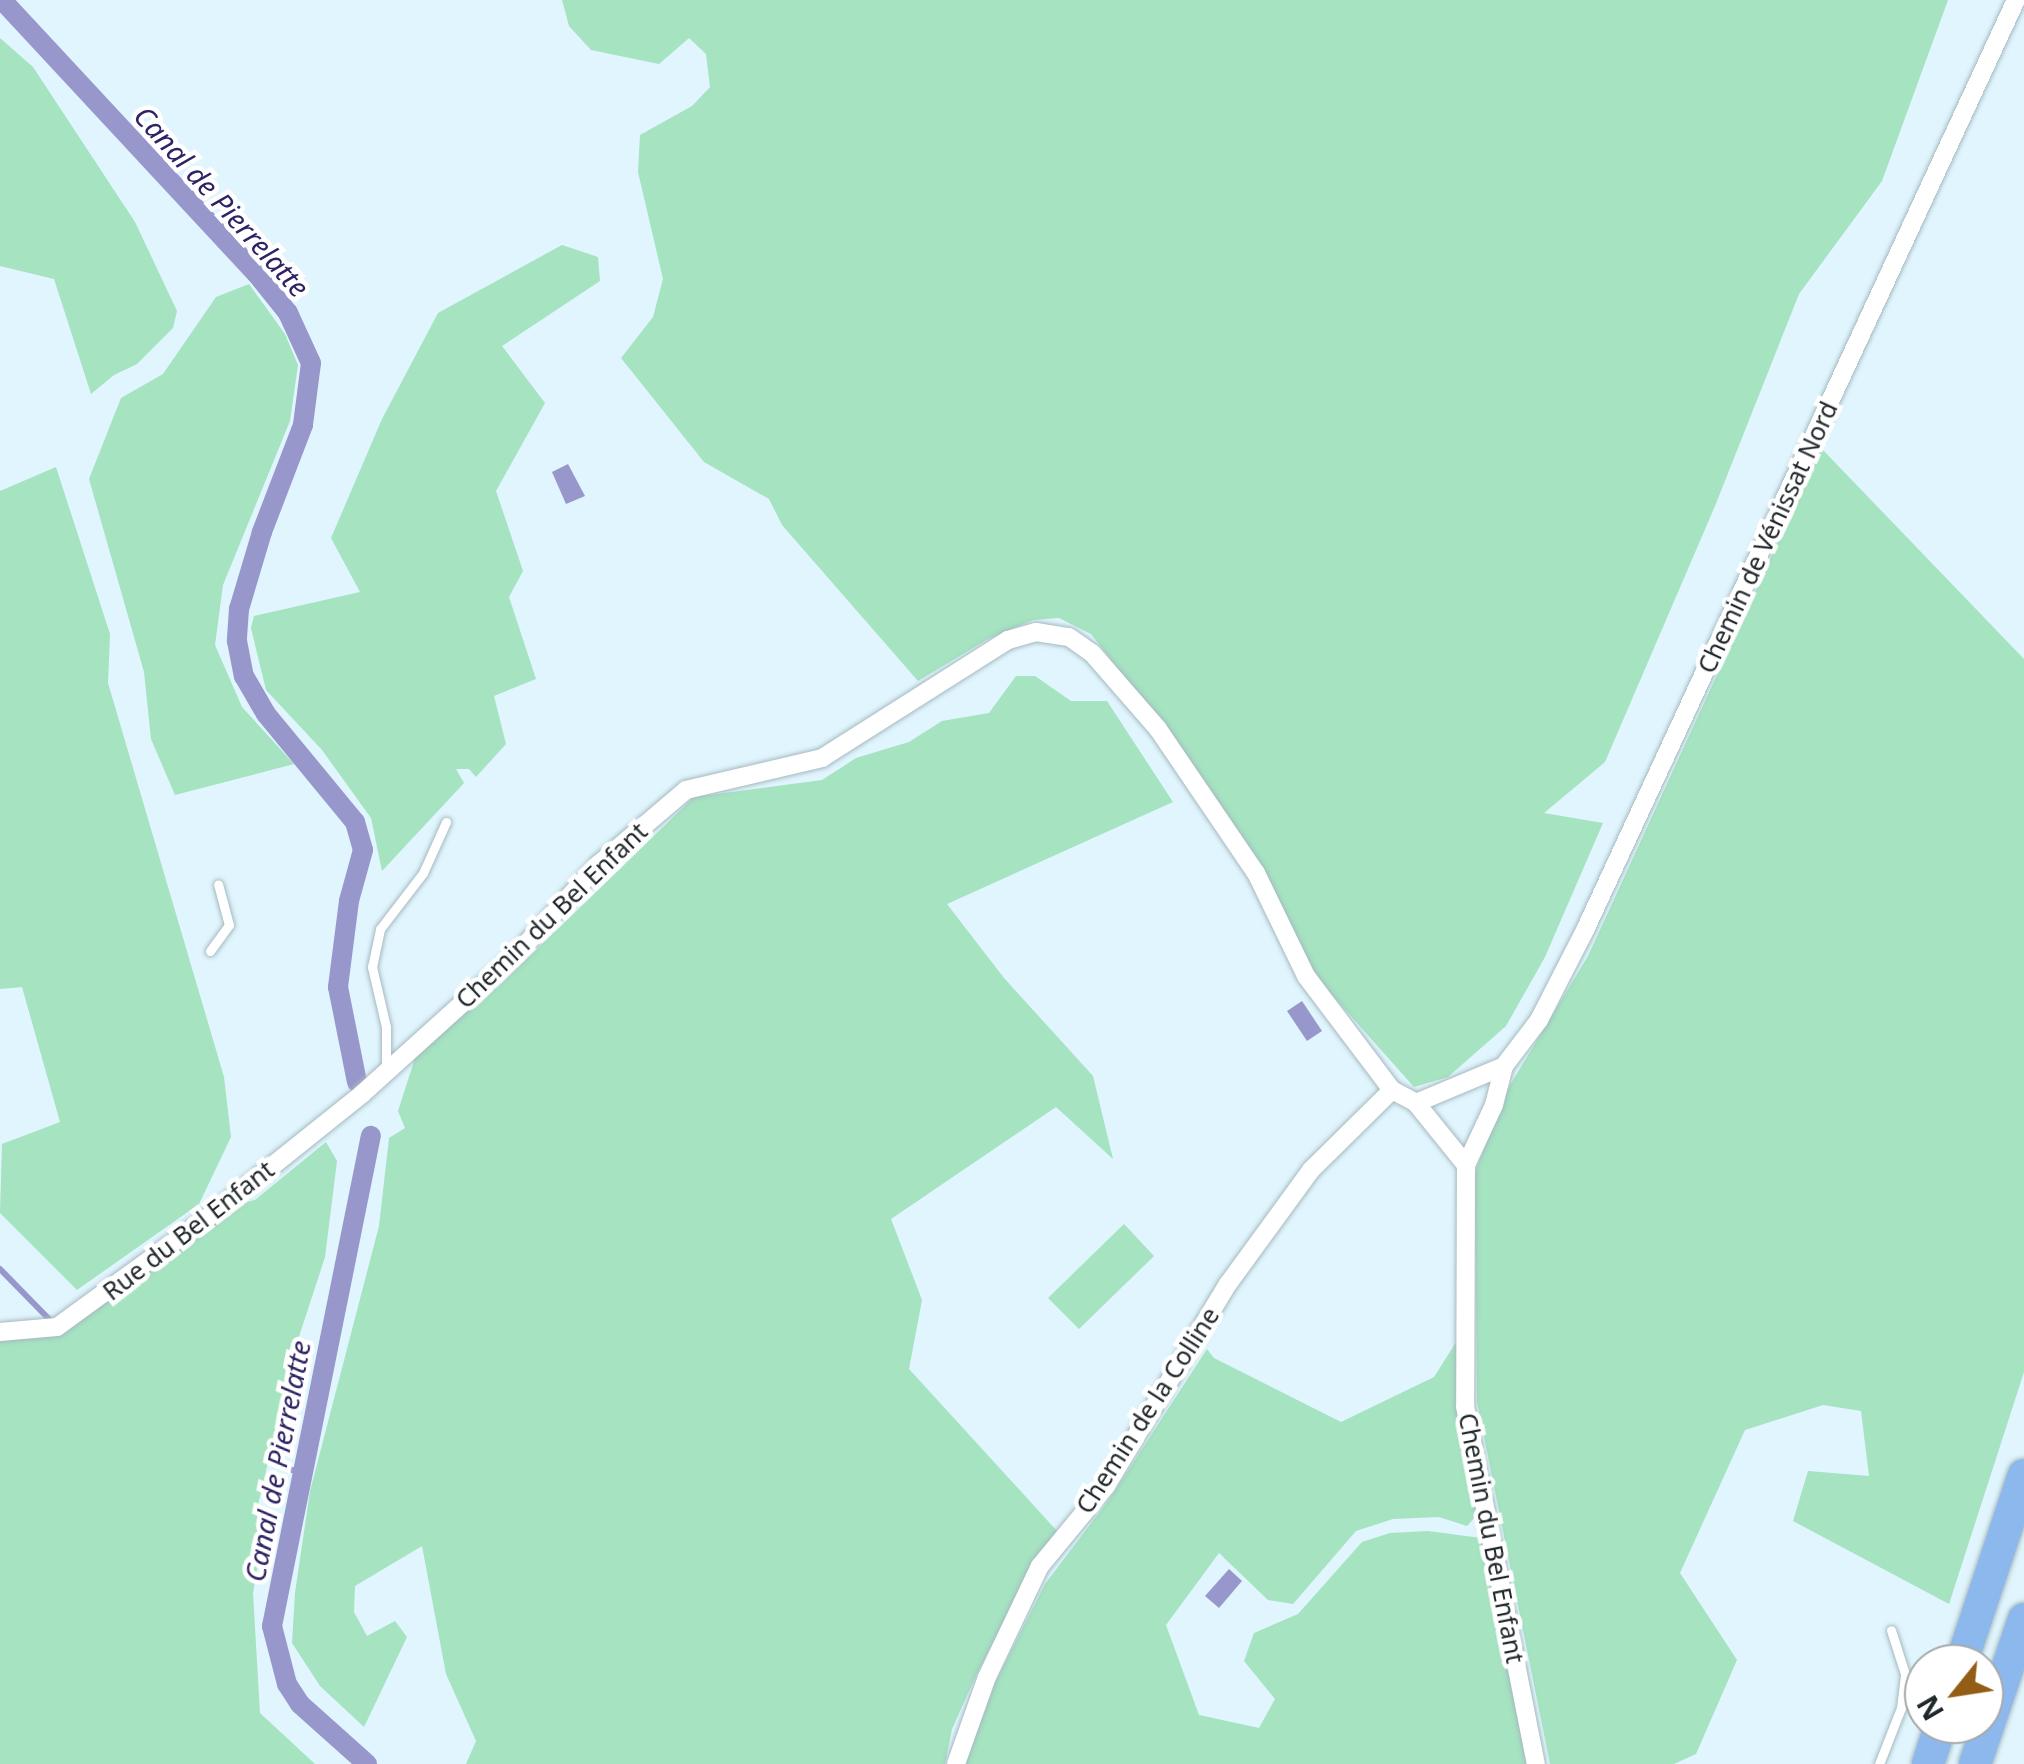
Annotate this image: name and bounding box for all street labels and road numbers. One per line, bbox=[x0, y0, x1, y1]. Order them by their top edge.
street label: Chemin de Vénissat Nord bbox=[1691, 396, 1843, 678]
street label: Chemin du Bel Enfant bbox=[449, 816, 653, 1014]
street label: Rue du Bel Enfant bbox=[97, 1154, 279, 1306]
street label: Chemin de la Colline bbox=[1069, 1301, 1225, 1519]
street label: Chemin du Bel Enfant bbox=[1453, 1410, 1531, 1666]

